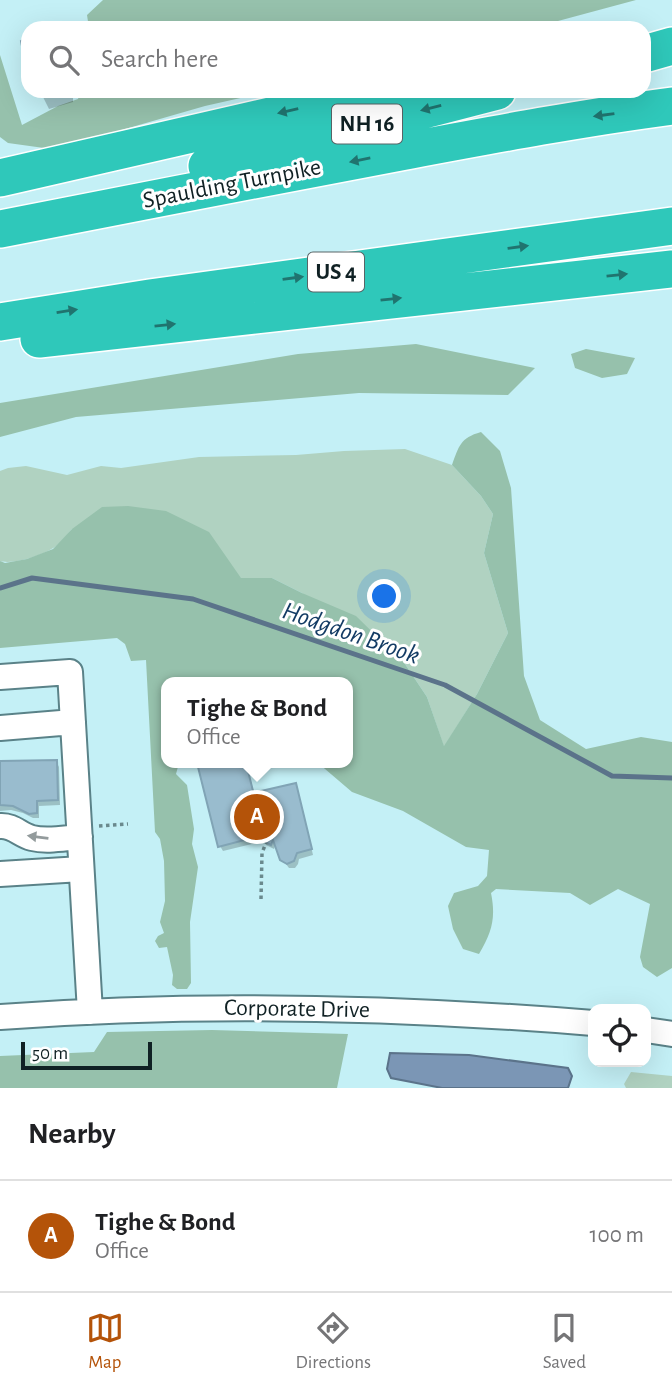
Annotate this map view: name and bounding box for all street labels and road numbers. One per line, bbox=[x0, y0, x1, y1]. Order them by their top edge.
road number: NH 16 bbox=[332, 105, 402, 144]
street label: Spaulding Turnpike bbox=[141, 155, 323, 213]
road number: US 4 bbox=[308, 252, 364, 292]
street label: Corporate Drive bbox=[224, 996, 370, 1022]

